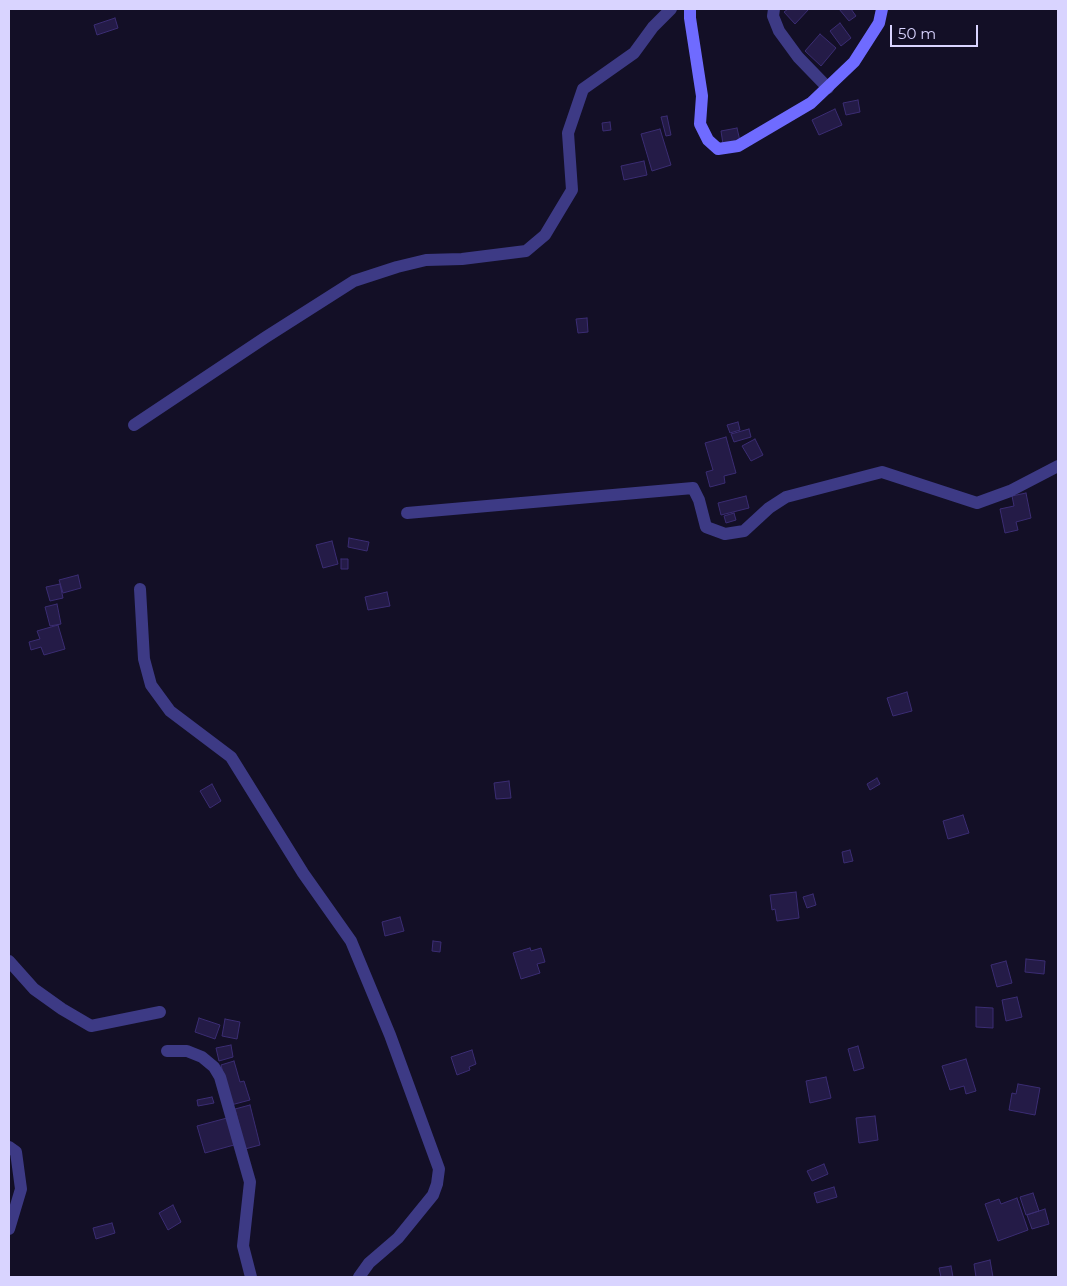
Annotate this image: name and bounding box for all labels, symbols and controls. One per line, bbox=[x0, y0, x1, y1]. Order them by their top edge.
scale bar bbox=[892, 15, 980, 47]
text: 50 m bbox=[898, 24, 936, 43]

